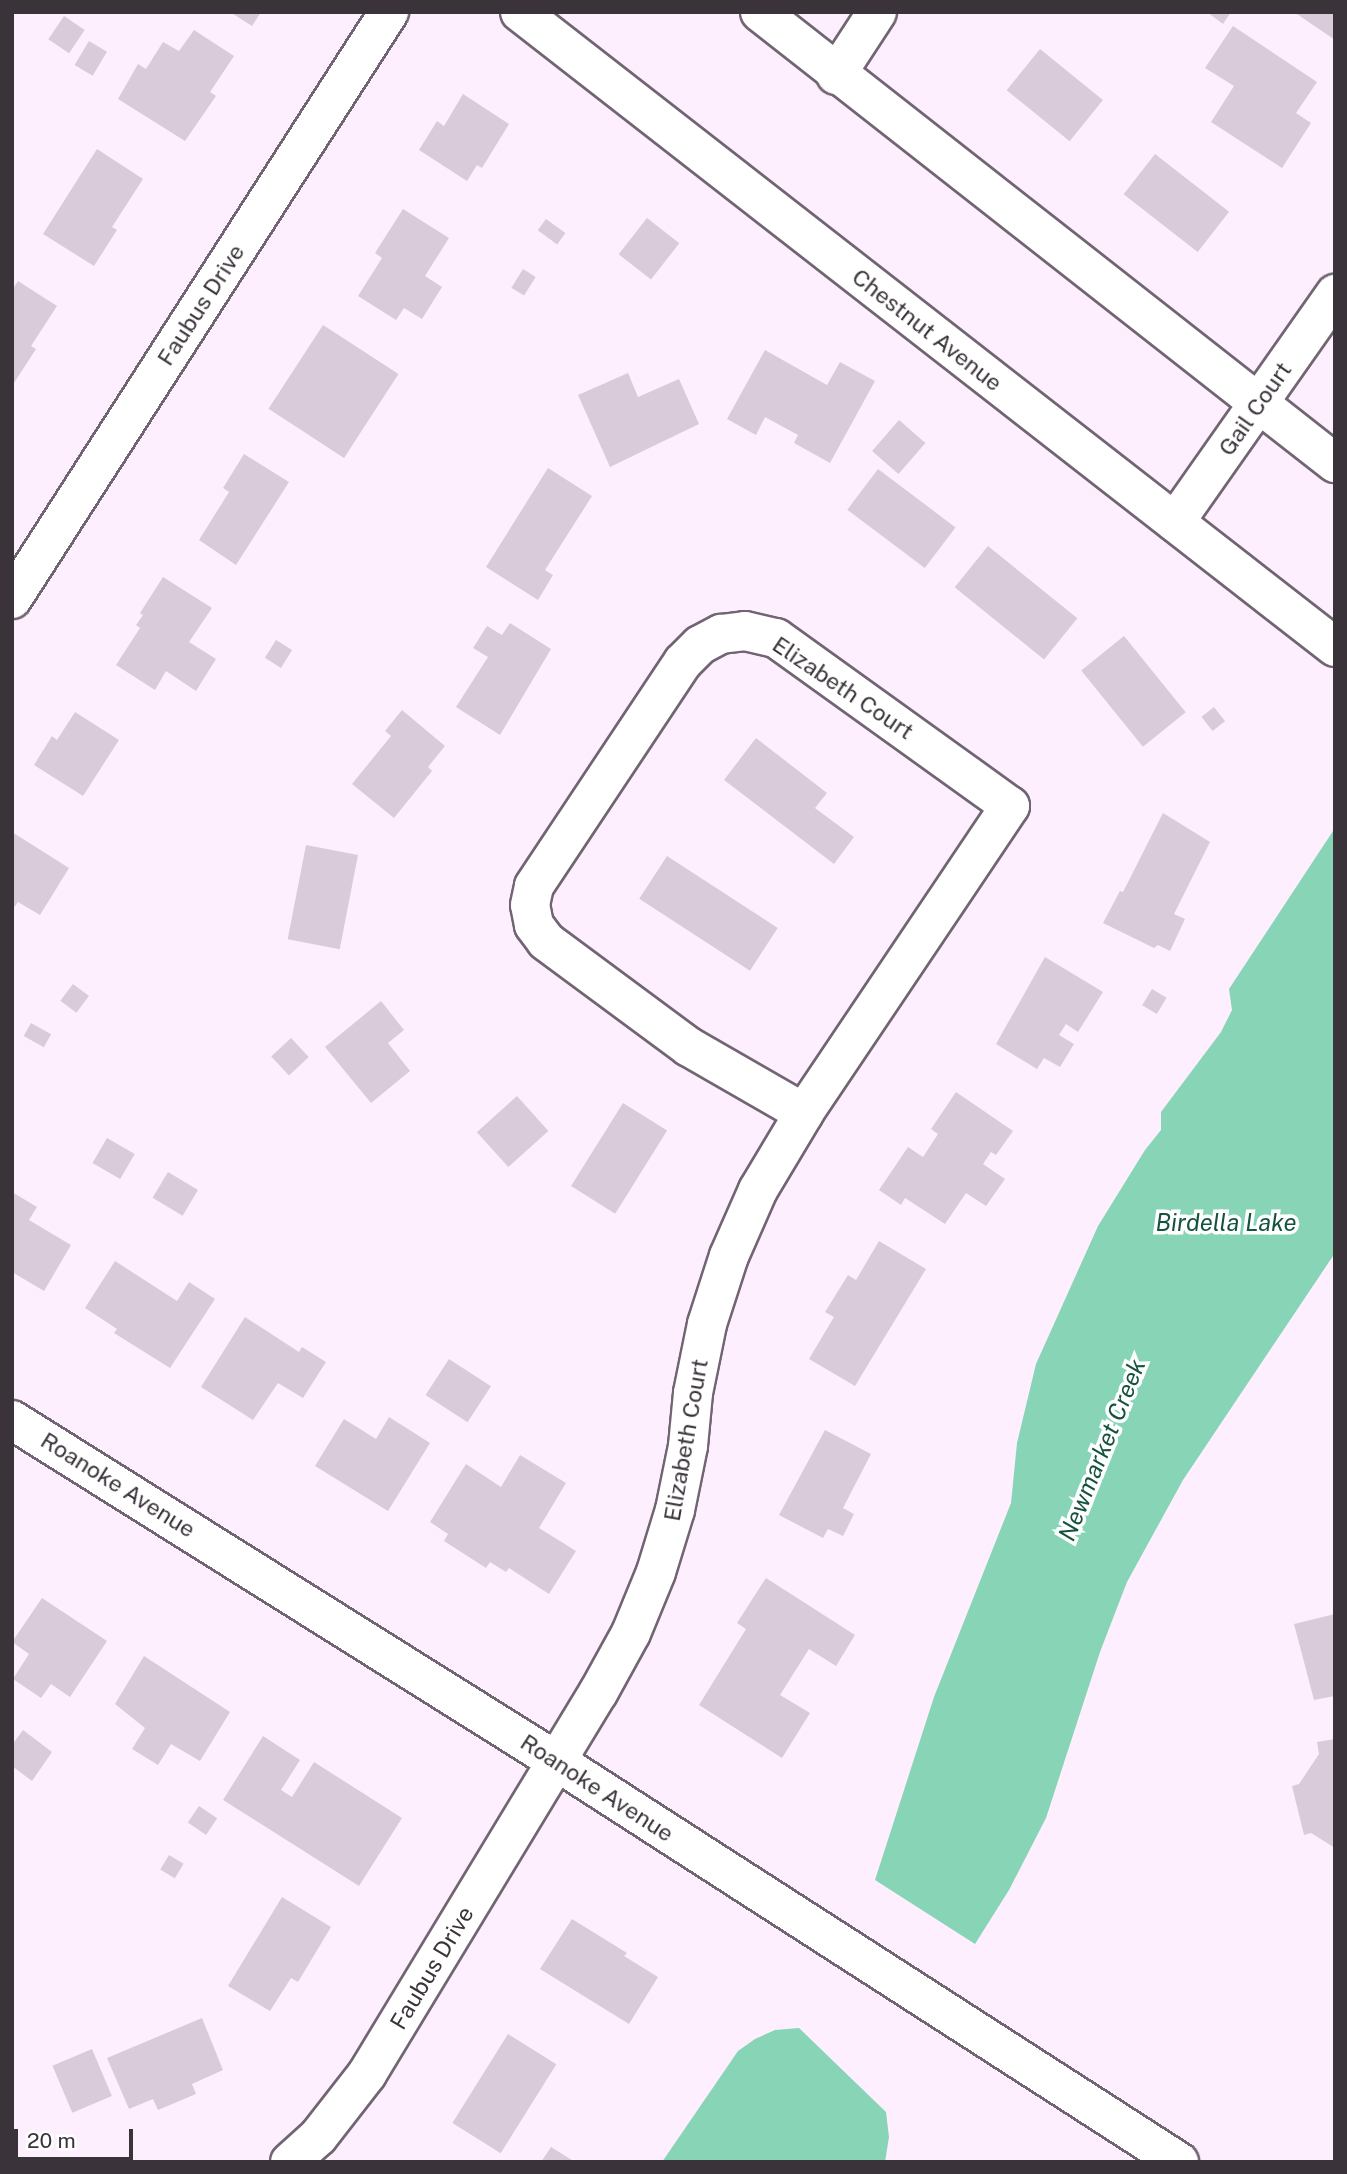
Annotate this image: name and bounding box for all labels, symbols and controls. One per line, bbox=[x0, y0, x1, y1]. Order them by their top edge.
street label: Faubus Drive bbox=[152, 239, 250, 371]
street label: Chestnut Avenue bbox=[847, 263, 1007, 397]
street label: Gail Court bbox=[1213, 357, 1297, 461]
street label: Elizabeth Court bbox=[767, 631, 919, 745]
water label: Birdella Lake bbox=[1156, 1209, 1296, 1237]
water label: Newmarket Creek bbox=[1052, 1355, 1152, 1545]
street label: Elizabeth Court bbox=[658, 1357, 714, 1523]
street label: Roanoke Avenue bbox=[36, 1426, 200, 1544]
street label: Roanoke Avenue bbox=[515, 1728, 679, 1848]
street label: Faubus Drive bbox=[384, 1901, 480, 2035]
scale bar bbox=[18, 2114, 136, 2158]
text: 20 m bbox=[27, 2128, 76, 2153]

